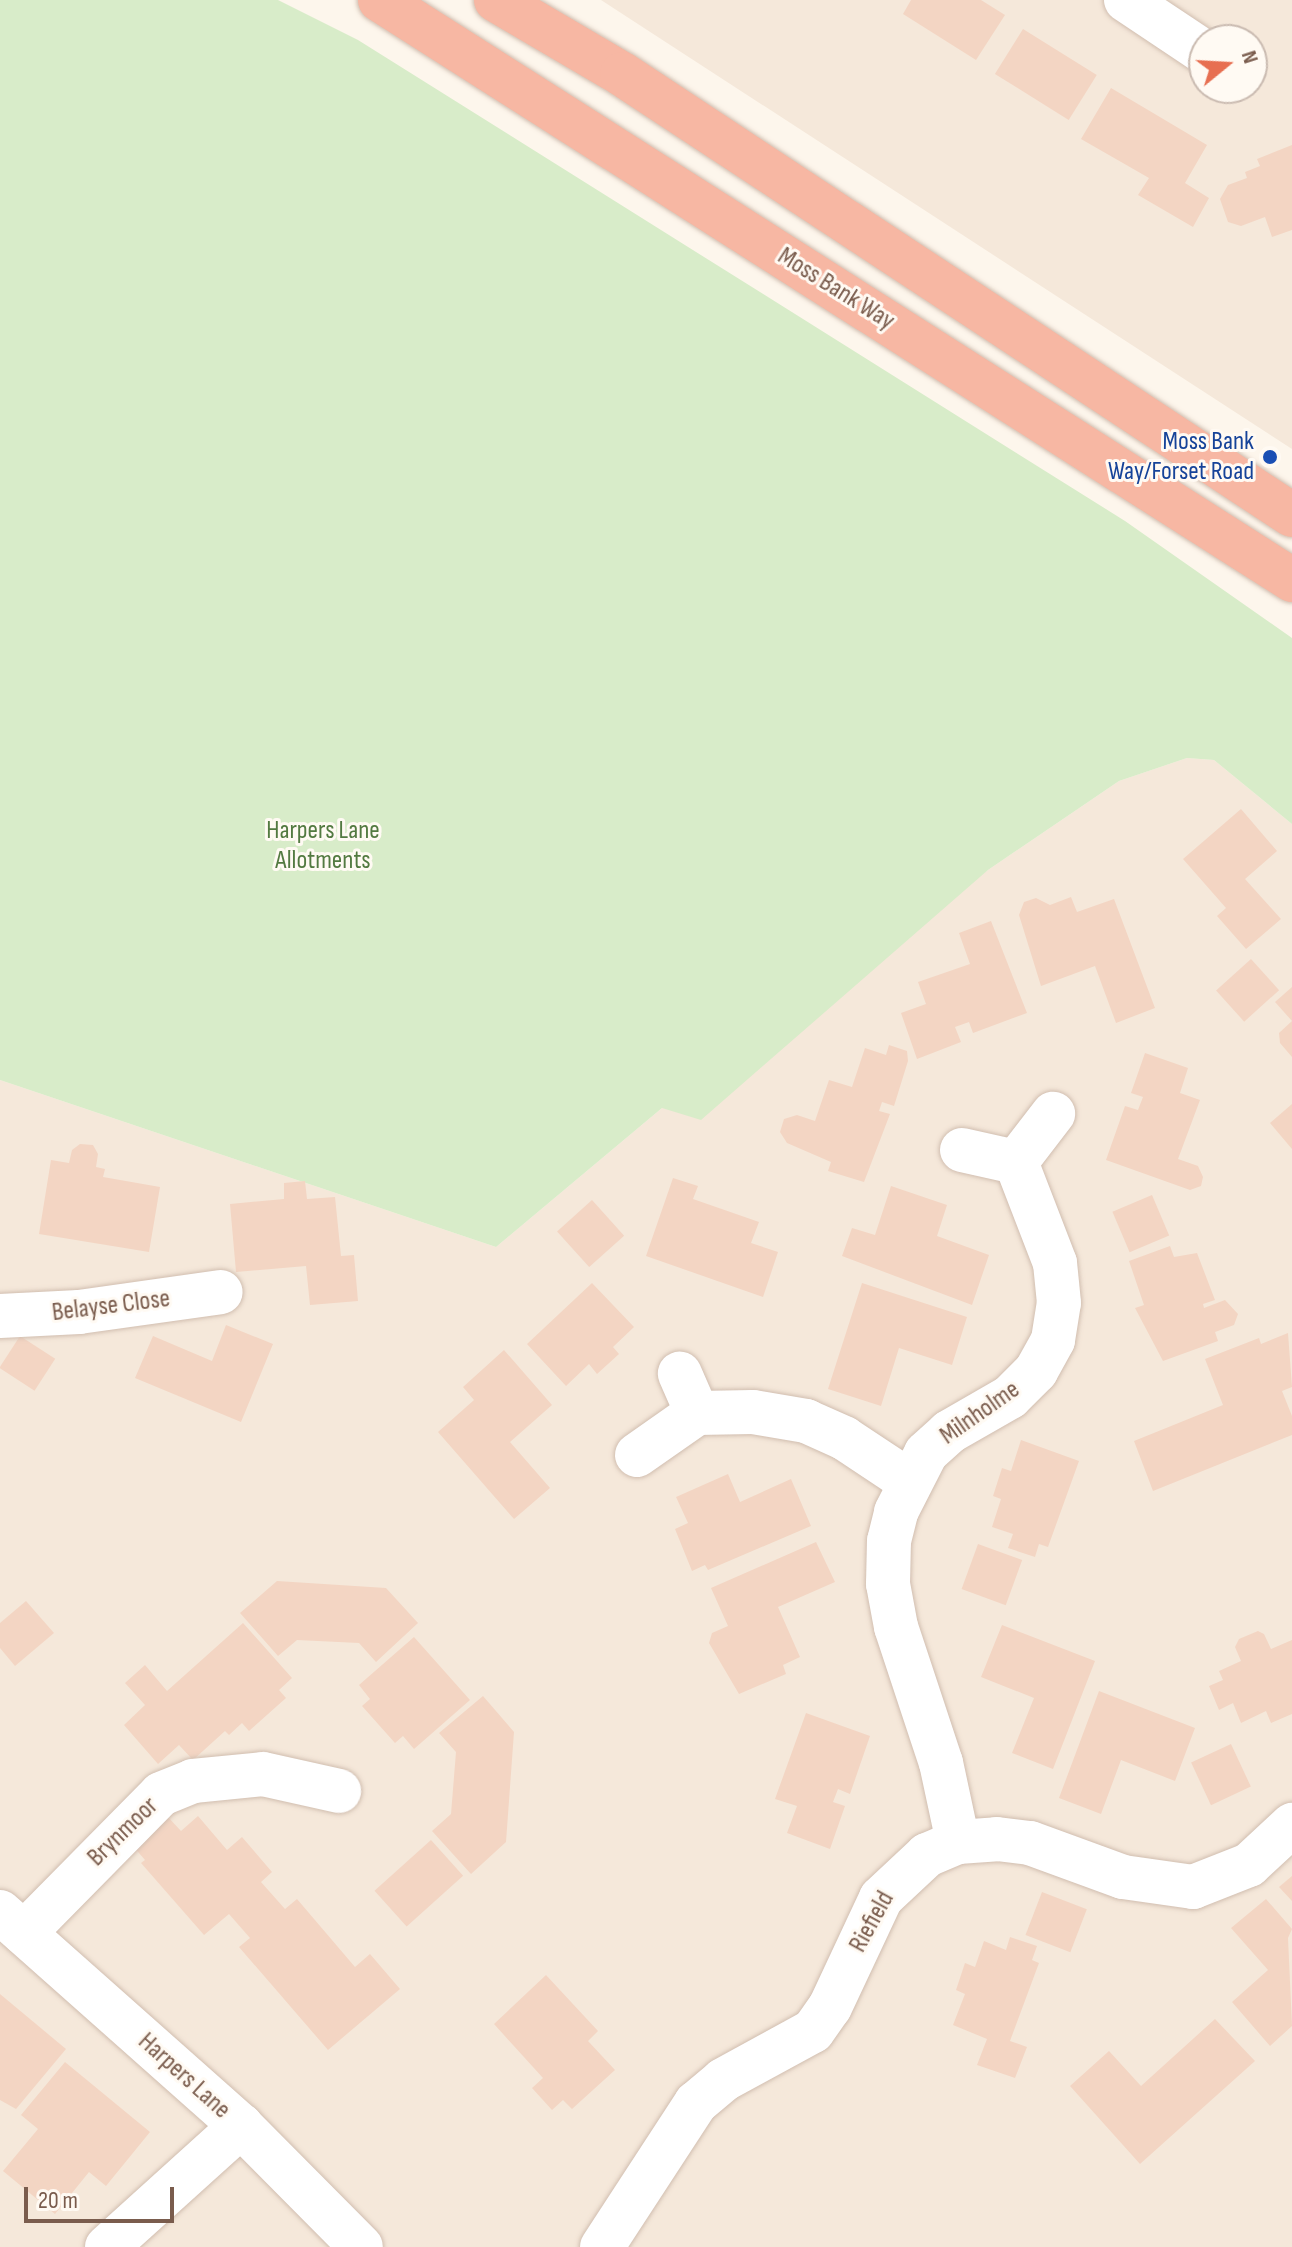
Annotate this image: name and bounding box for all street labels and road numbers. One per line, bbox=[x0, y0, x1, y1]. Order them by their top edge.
street label: Moss Bank Way bbox=[772, 241, 900, 337]
street label: Belayse Close bbox=[50, 1283, 172, 1329]
street label: Milnholme bbox=[934, 1374, 1026, 1452]
street label: Brynmoor bbox=[81, 1791, 165, 1873]
street label: Riefield bbox=[843, 1886, 901, 1958]
street label: Harpers Lane bbox=[131, 2026, 237, 2126]

